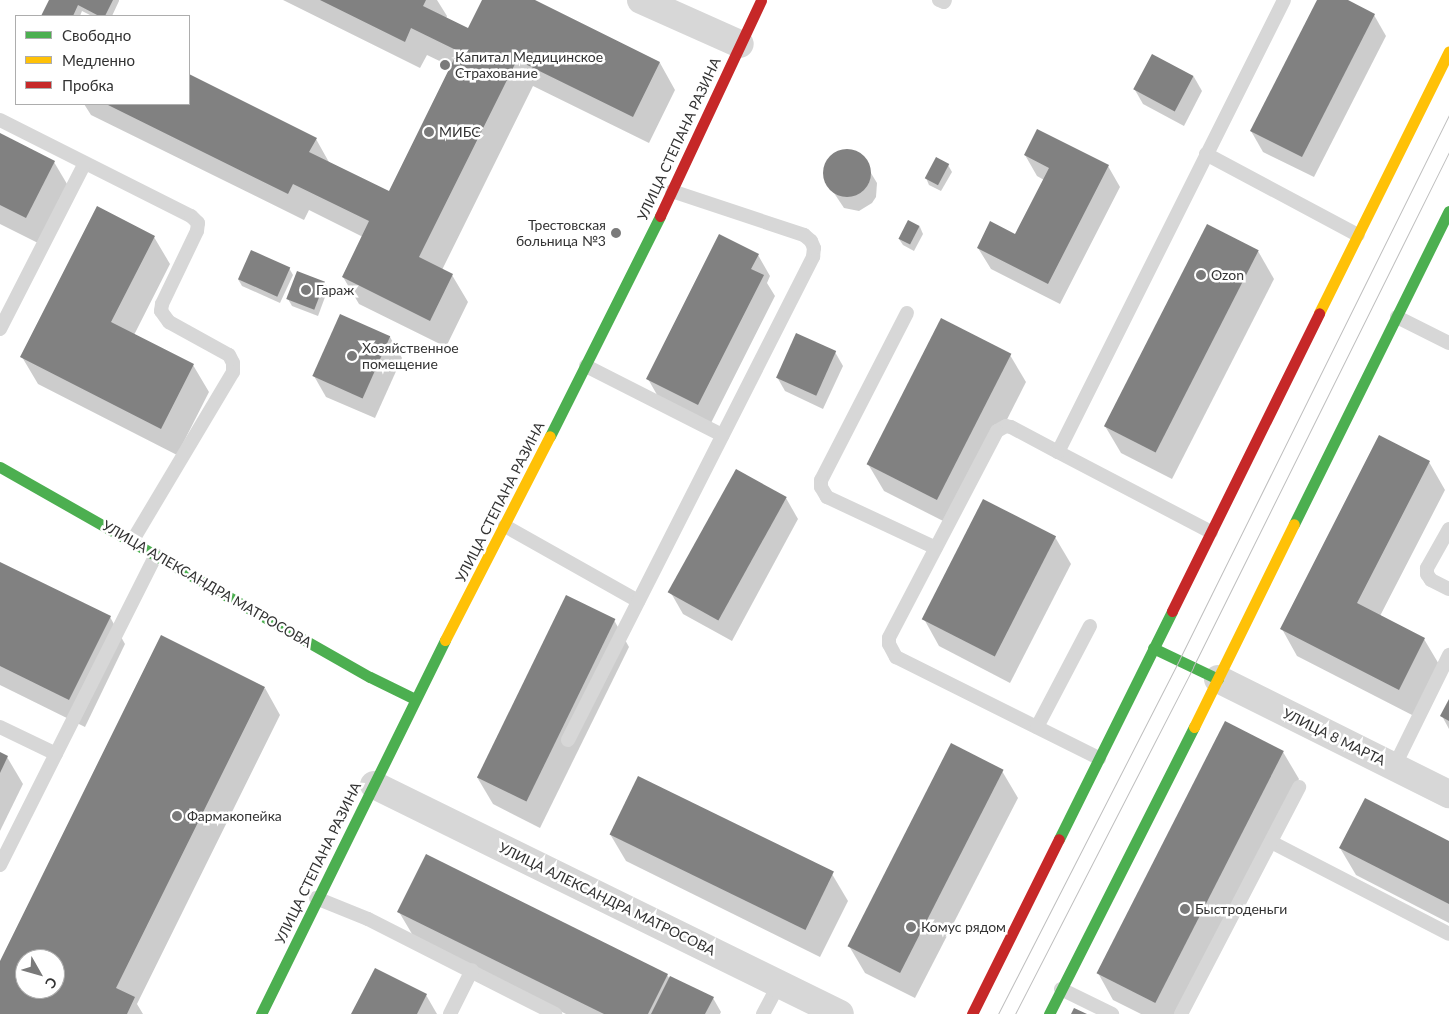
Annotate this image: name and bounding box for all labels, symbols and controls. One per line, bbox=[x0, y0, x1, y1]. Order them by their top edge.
legend bbox=[15, 15, 190, 105]
text: Свободно bbox=[62, 26, 131, 44]
place label: Капитал Медицинское Страхование bbox=[455, 49, 603, 82]
text: Медленно bbox=[62, 51, 135, 69]
street label: УЛИЦА СТЕПАНА РАЗИНА bbox=[634, 55, 724, 223]
marker: Капитал Медицинское Страхование bbox=[439, 59, 451, 71]
text: Пробка bbox=[62, 76, 114, 94]
place label: МИБС bbox=[439, 124, 481, 140]
marker: МИБС bbox=[423, 126, 435, 138]
place label: Трестовская больница №3 bbox=[516, 217, 606, 250]
marker: Трестовская больница №3 bbox=[610, 227, 622, 239]
place label: Ozon bbox=[1211, 267, 1244, 283]
marker: Ozon bbox=[1195, 269, 1207, 281]
place label: Гараж bbox=[316, 282, 354, 298]
marker: Гараж bbox=[300, 284, 312, 296]
place label: Хозяйственное помещение bbox=[362, 340, 459, 372]
marker: Хозяйственное помещение bbox=[346, 350, 358, 362]
street label: УЛИЦА СТЕПАНА РАЗИНА bbox=[452, 419, 548, 585]
street label: УЛИЦА АЛЕКСАНДРА МАТРОСОВА bbox=[99, 517, 315, 651]
street label: УЛИЦА 8 МАРТА bbox=[1280, 705, 1388, 769]
street label: УЛИЦА СТЕПАНА РАЗИНА bbox=[271, 779, 365, 947]
place label: Фармакопейка bbox=[187, 808, 282, 824]
marker: Фармакопейка bbox=[171, 810, 183, 822]
street label: УЛИЦА АЛЕКСАНДРА МАТРОСОВА bbox=[496, 839, 718, 959]
place label: Быстроденьги bbox=[1195, 901, 1287, 917]
marker: Быстроденьги bbox=[1179, 903, 1191, 915]
place label: Комус рядом bbox=[921, 919, 1006, 935]
marker: Комус рядом bbox=[905, 921, 917, 933]
north arrow bbox=[15, 949, 65, 999]
text: С bbox=[42, 974, 61, 992]

